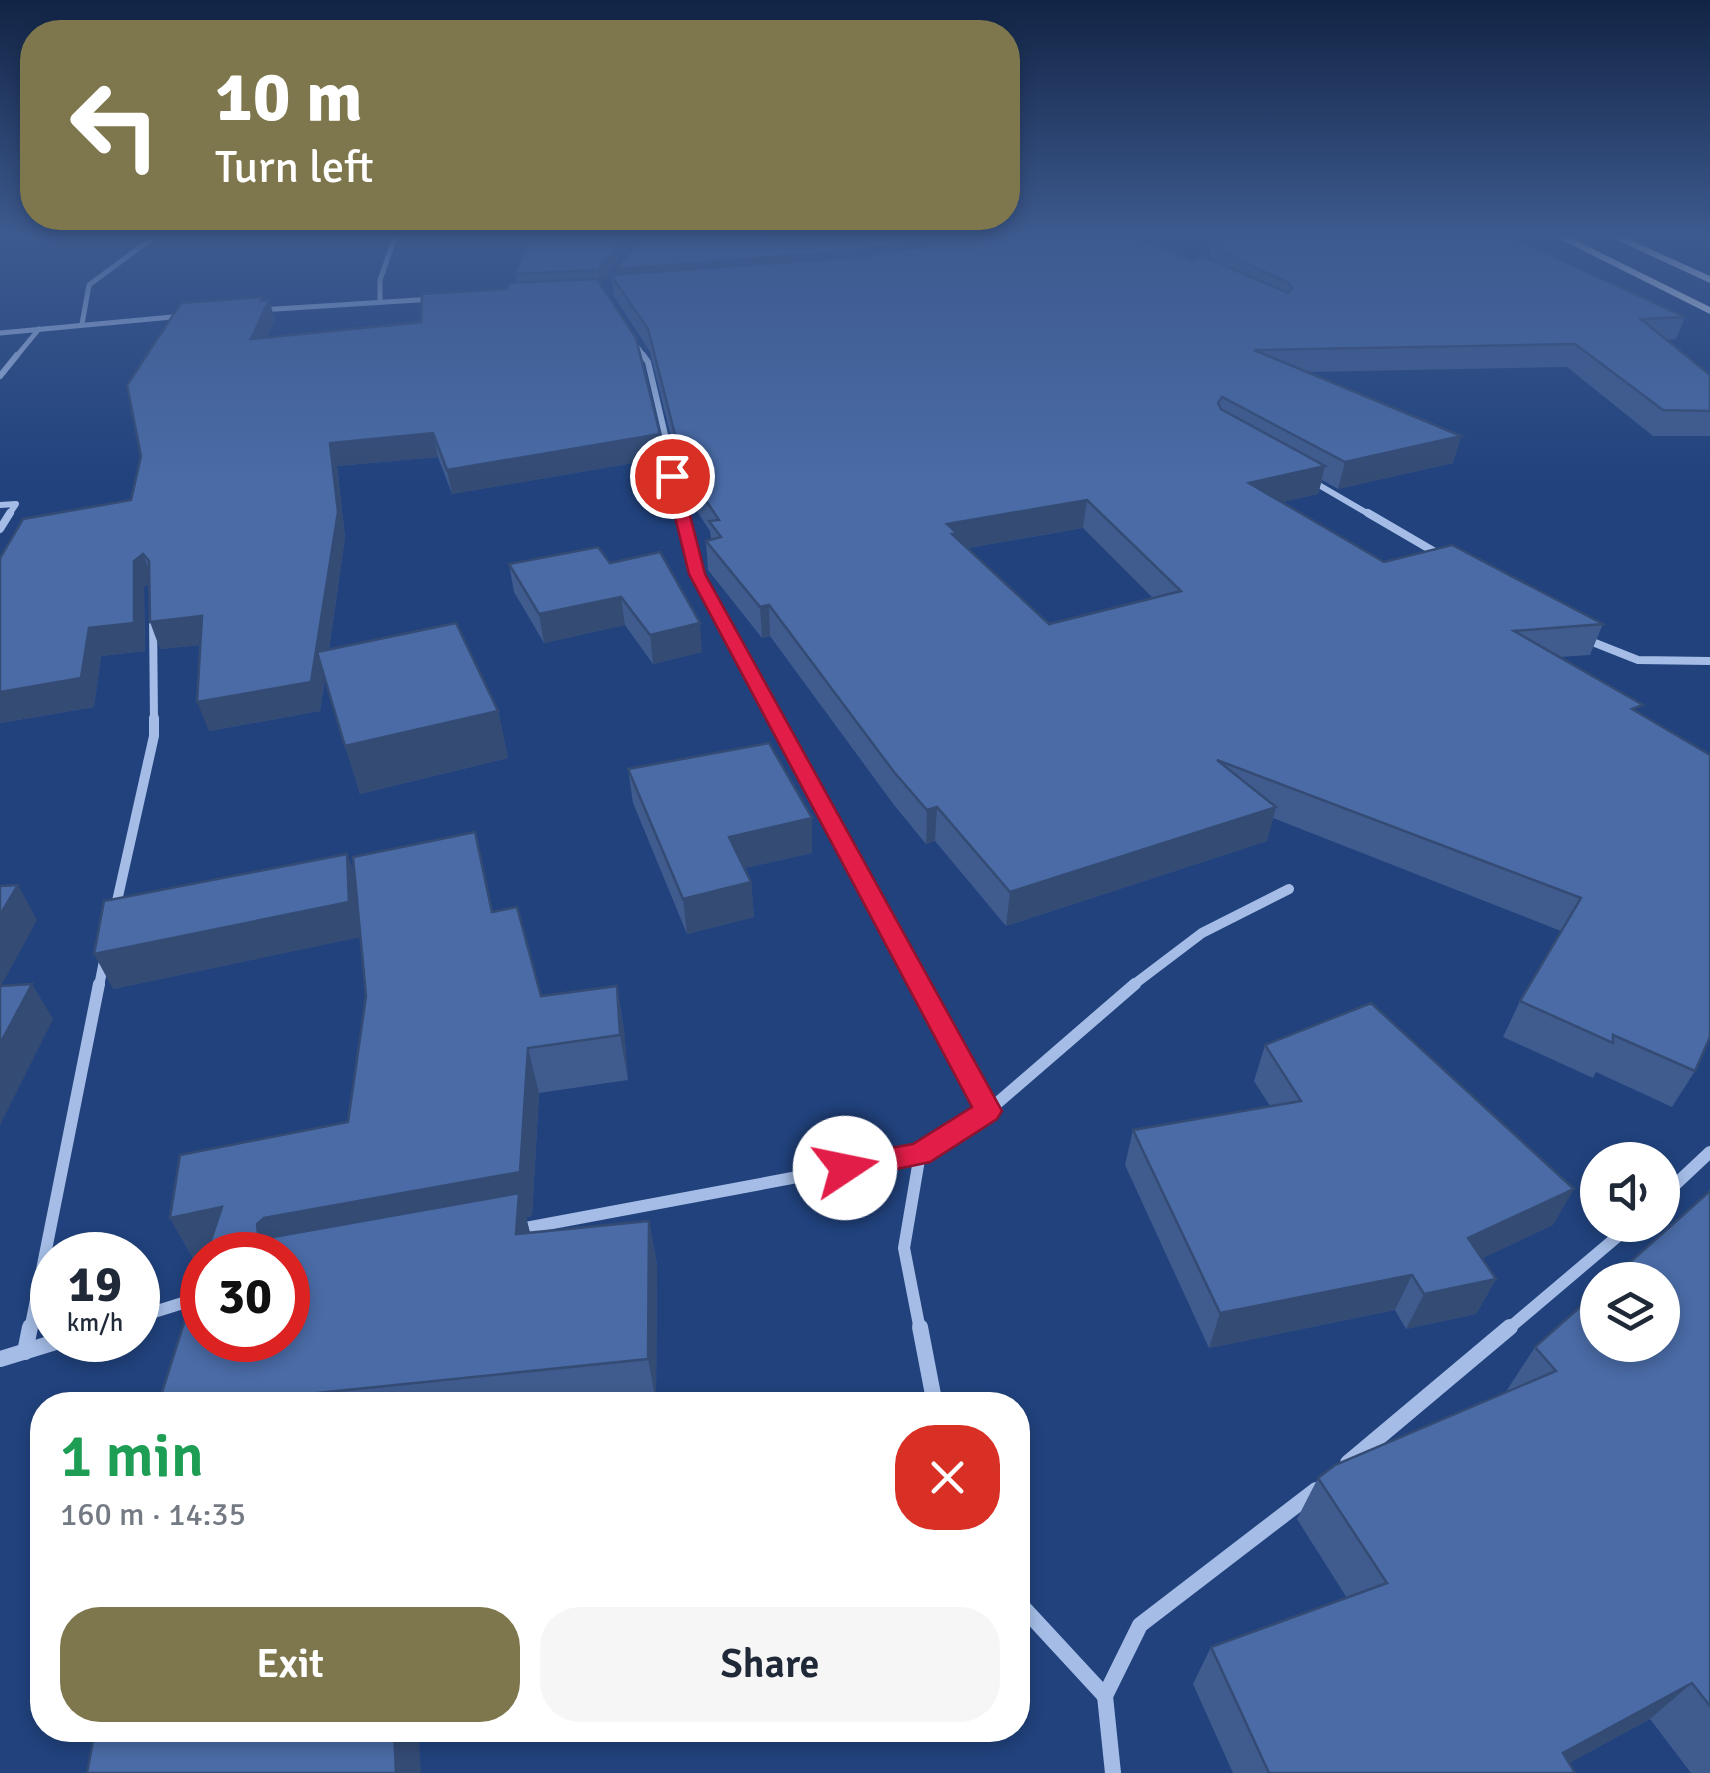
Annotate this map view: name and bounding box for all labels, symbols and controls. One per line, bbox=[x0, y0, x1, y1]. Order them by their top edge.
text: 10 m bbox=[215, 54, 363, 140]
icon: left bbox=[50, 60, 180, 190]
text: Turn left bbox=[215, 140, 374, 195]
pin bbox=[630, 434, 715, 519]
icon: arrive bbox=[645, 449, 700, 504]
position arrow bbox=[793, 1116, 897, 1220]
map controls bbox=[1580, 1142, 1680, 1362]
button: sound bbox=[1580, 1142, 1680, 1242]
speed limit sign: 30 bbox=[180, 1232, 310, 1362]
text: 19 bbox=[68, 1254, 122, 1316]
button: layers bbox=[1580, 1262, 1680, 1362]
text: km/h bbox=[67, 1307, 123, 1338]
text: 1 min bbox=[60, 1420, 204, 1494]
button: close bbox=[895, 1425, 1000, 1530]
text: 160 m · 14:35 bbox=[60, 1495, 246, 1534]
button: Exit bbox=[60, 1607, 520, 1722]
button: Share bbox=[540, 1607, 1000, 1722]

